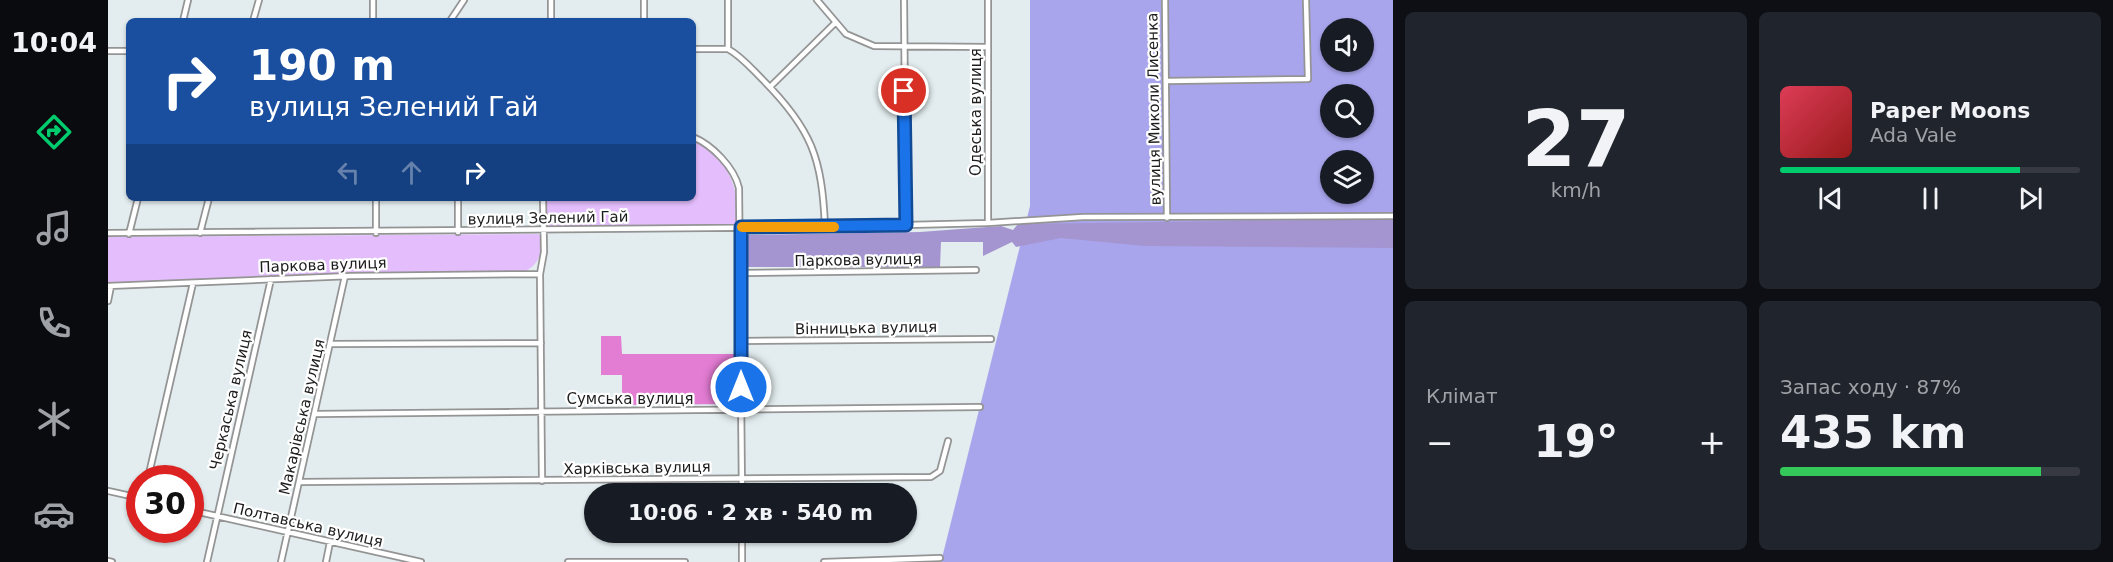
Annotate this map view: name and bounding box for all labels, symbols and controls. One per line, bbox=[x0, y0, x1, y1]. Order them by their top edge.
street label: вулиця Миколи Лисенка bbox=[1143, 13, 1165, 205]
map controls bbox=[1320, 18, 1374, 204]
button: sound bbox=[1320, 18, 1374, 72]
text: 10:04 bbox=[11, 27, 97, 58]
text: 190 m bbox=[249, 41, 395, 90]
icon: right bbox=[150, 42, 228, 120]
street label: Одеська вулиця bbox=[967, 48, 985, 176]
pin bbox=[878, 65, 929, 116]
icon: arrive bbox=[887, 74, 920, 107]
button: search bbox=[1320, 84, 1374, 138]
text: вулиця Зелений Гай bbox=[249, 91, 539, 122]
text: 27 bbox=[1522, 94, 1630, 184]
text: Paper Moons bbox=[1870, 98, 2030, 123]
icon: directions bbox=[33, 111, 75, 153]
text: Ada Vale bbox=[1870, 123, 1957, 147]
button: layers bbox=[1320, 150, 1374, 204]
icon: left bbox=[332, 156, 365, 189]
icon: ahead bbox=[395, 156, 428, 189]
icon: right bbox=[458, 156, 491, 189]
text: km/h bbox=[1551, 178, 1601, 202]
icon: previous bbox=[1814, 182, 1847, 215]
icon: pause bbox=[1914, 182, 1947, 215]
icon: next bbox=[2014, 182, 2047, 215]
icon: music bbox=[33, 207, 75, 249]
street label: вулиця Зелений Гай bbox=[467, 208, 629, 228]
street label: Паркова вулиця bbox=[794, 250, 922, 270]
street label: Паркова вулиця bbox=[259, 254, 387, 276]
icon: phone bbox=[33, 302, 75, 344]
street label: Вінницька вулиця bbox=[795, 318, 937, 338]
street label: Черкаська вулиця bbox=[206, 328, 256, 472]
street label: Макарівська вулиця bbox=[275, 337, 329, 497]
position arrow bbox=[709, 355, 773, 419]
text: Запас ходу · 87% bbox=[1780, 375, 1961, 399]
text: Клімат bbox=[1426, 384, 1498, 408]
street label: Сумська вулиця bbox=[566, 390, 694, 408]
icon: climate bbox=[33, 398, 75, 440]
text: 435 km bbox=[1780, 406, 1966, 459]
text: 19° bbox=[1533, 415, 1619, 468]
text: − bbox=[1426, 423, 1454, 462]
text: + bbox=[1698, 423, 1726, 462]
street label: Харківська вулиця bbox=[563, 458, 711, 478]
speed limit sign: 30 bbox=[126, 465, 204, 543]
icon: car bbox=[33, 493, 75, 535]
street label: Полтавська вулиця bbox=[231, 499, 385, 551]
text: 10:06 · 2 хв · 540 m bbox=[628, 500, 873, 525]

